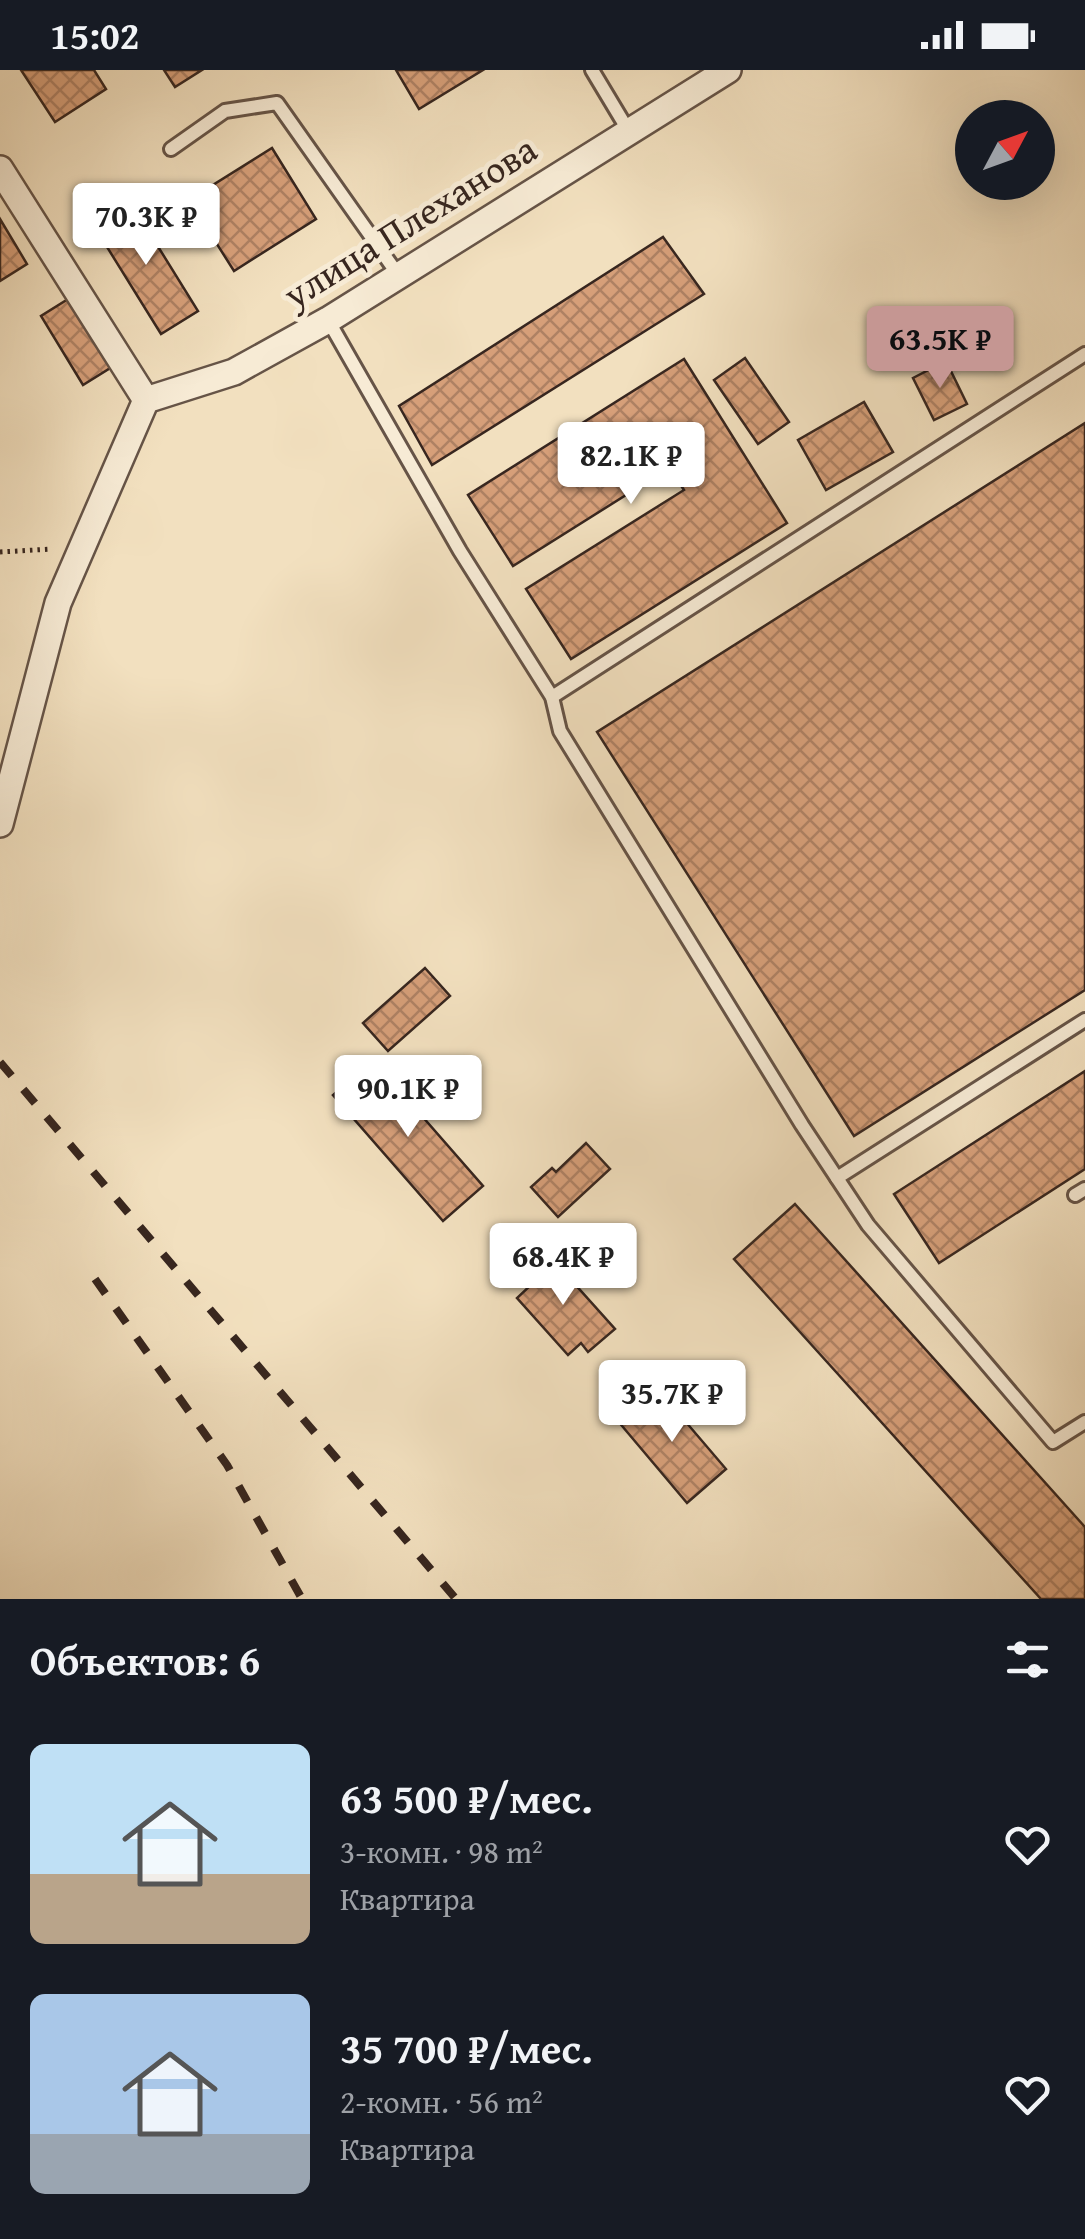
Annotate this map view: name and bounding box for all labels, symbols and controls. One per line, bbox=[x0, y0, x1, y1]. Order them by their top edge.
text: 15:02 bbox=[50, 7, 140, 63]
north arrow bbox=[955, 100, 1055, 200]
map controls bbox=[955, 100, 1055, 200]
street label: улица Плеханова bbox=[271, 121, 547, 322]
pin: 70.3K ₽ bbox=[54, 183, 238, 268]
text: 70.3K ₽ bbox=[95, 192, 197, 239]
pin: 63.5K ₽ bbox=[848, 306, 1032, 391]
text: 63.5K ₽ bbox=[889, 315, 991, 362]
pin: 82.1K ₽ bbox=[539, 422, 723, 507]
text: 82.1K ₽ bbox=[580, 431, 682, 478]
pin: 90.1K ₽ bbox=[316, 1055, 500, 1140]
text: 90.1K ₽ bbox=[357, 1064, 459, 1111]
pin: 68.4K ₽ bbox=[471, 1223, 655, 1308]
text: 68.4K ₽ bbox=[512, 1232, 614, 1279]
pin: 35.7K ₽ bbox=[580, 1360, 764, 1445]
text: 35.7K ₽ bbox=[621, 1369, 723, 1416]
text: Объектов: 6 bbox=[30, 1629, 260, 1690]
icon: filters bbox=[1000, 1632, 1055, 1687]
text: 63 500 ₽/мес. bbox=[340, 1767, 593, 1828]
icon: home bbox=[110, 1784, 230, 1904]
icon: heart bbox=[1000, 1817, 1055, 1872]
text: 3-комн. · 98 m² bbox=[340, 1828, 543, 1875]
text: Квартира bbox=[340, 1875, 475, 1922]
text: 35 700 ₽/мес. bbox=[340, 2017, 593, 2078]
icon: home bbox=[110, 2034, 230, 2154]
icon: heart bbox=[1000, 2067, 1055, 2122]
text: 2-комн. · 56 m² bbox=[340, 2078, 543, 2125]
text: Квартира bbox=[340, 2125, 475, 2172]

